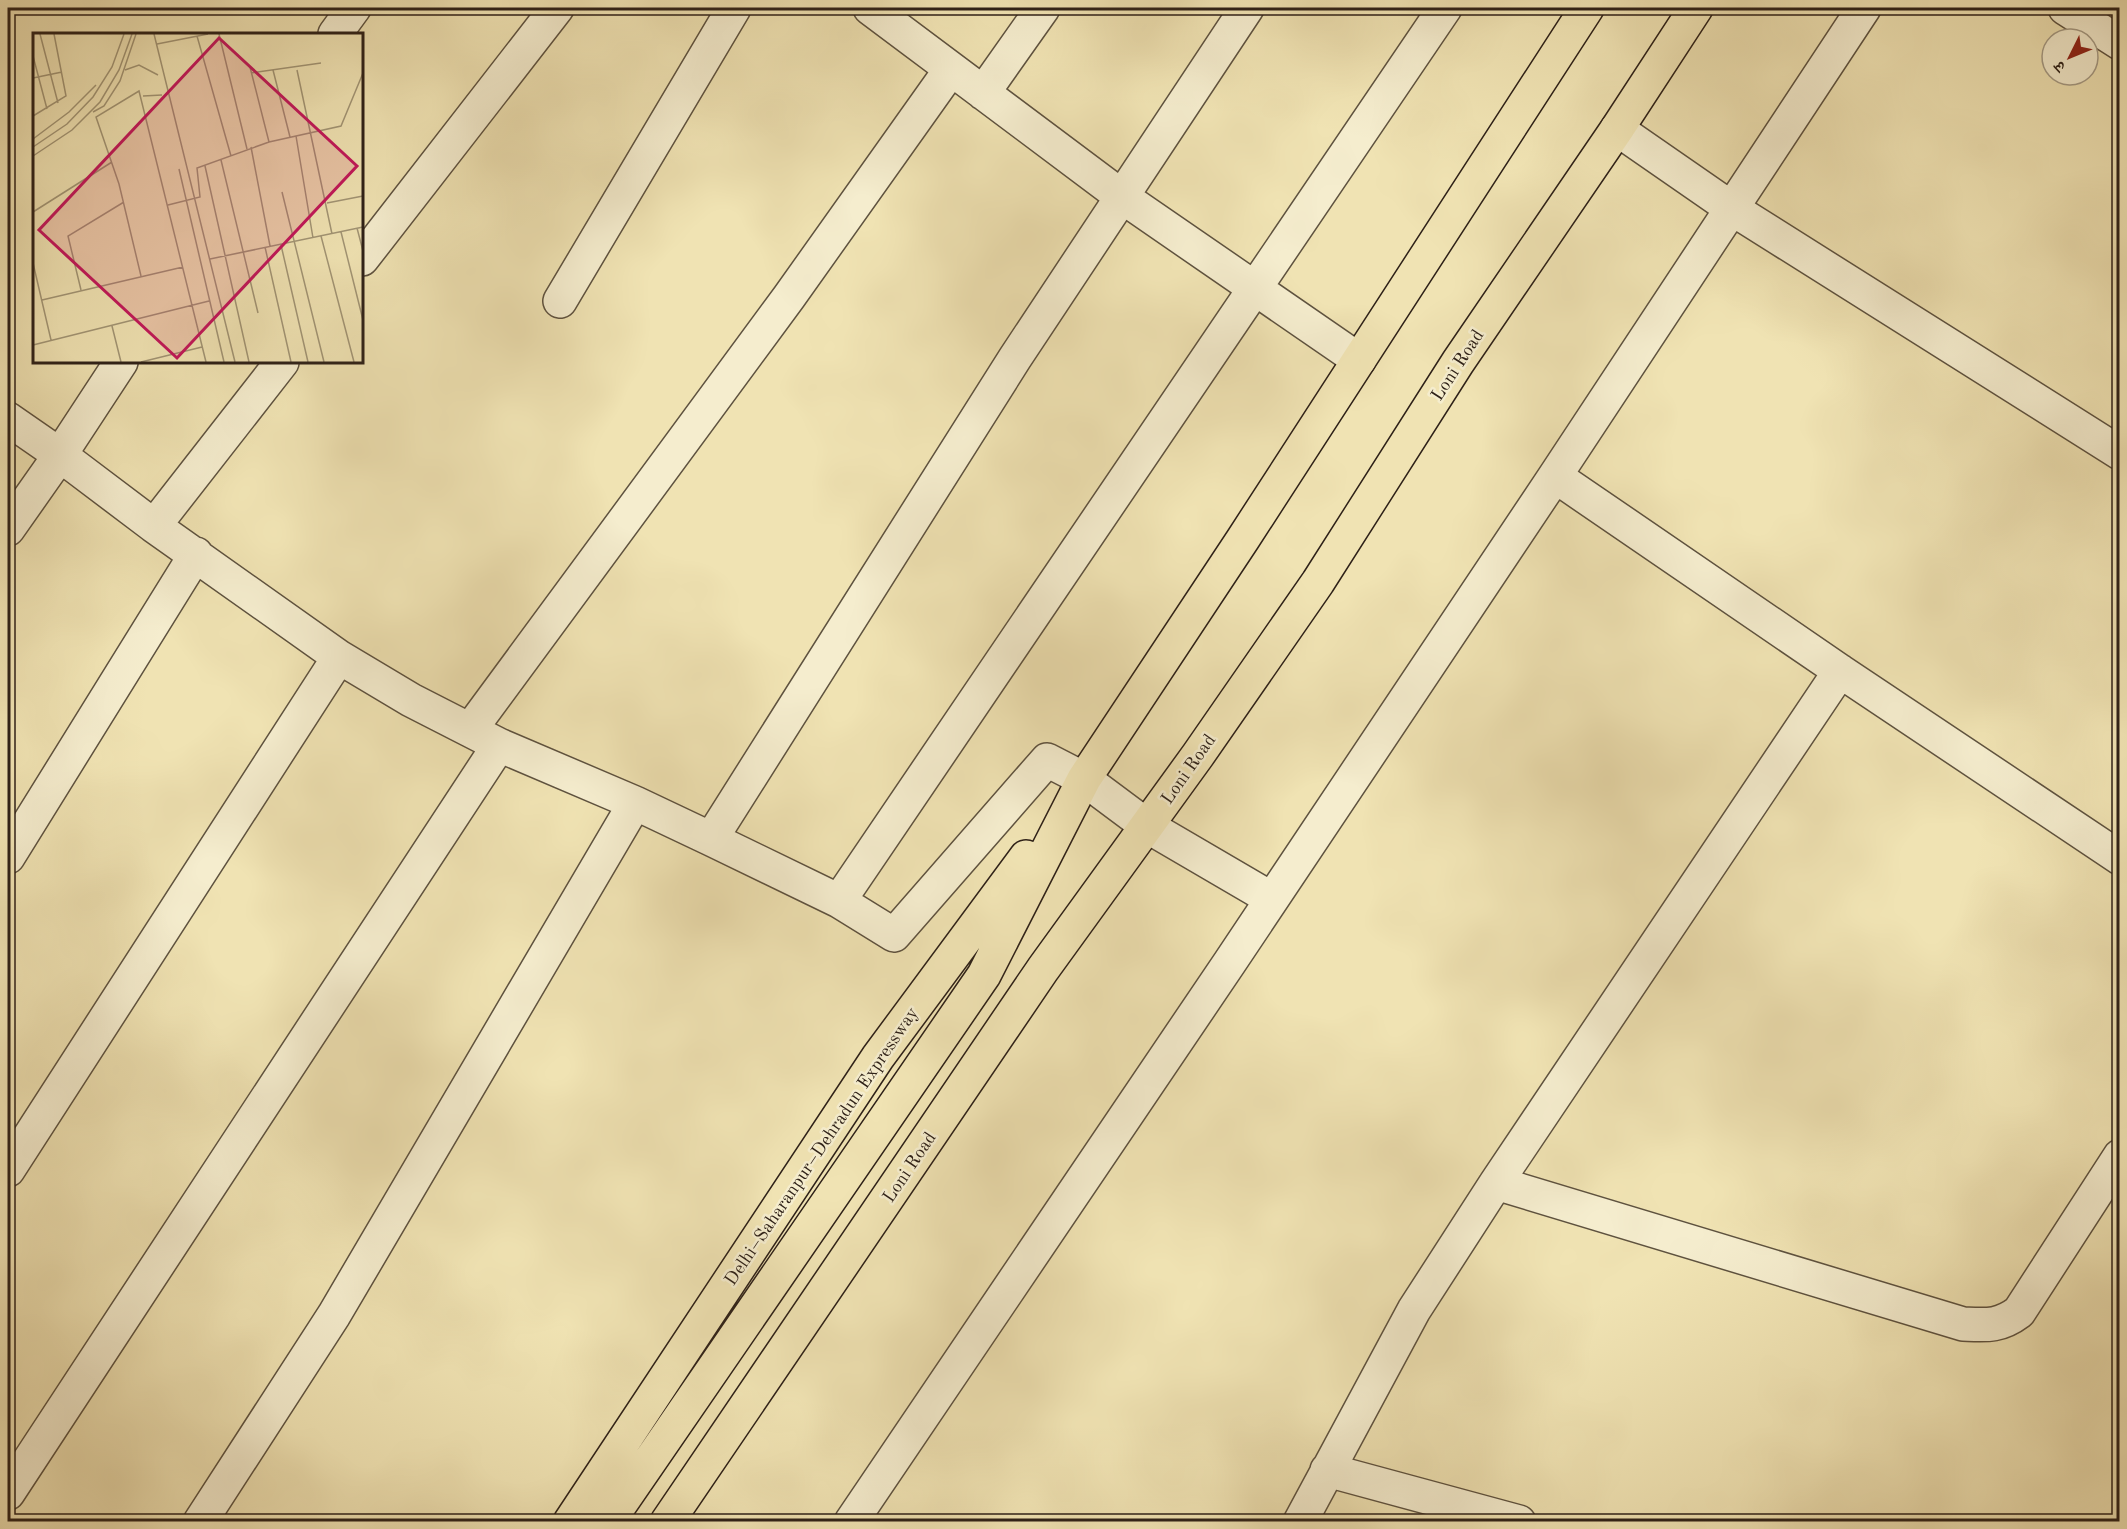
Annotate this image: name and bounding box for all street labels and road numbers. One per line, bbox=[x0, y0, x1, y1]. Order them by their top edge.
street label: Loni Road bbox=[1428, 327, 1487, 404]
street label: Loni Road bbox=[1158, 731, 1219, 808]
street label: Delhi–Saharanpur–Dehradun Expressway bbox=[722, 1004, 922, 1289]
street label: Loni Road bbox=[880, 1129, 940, 1206]

